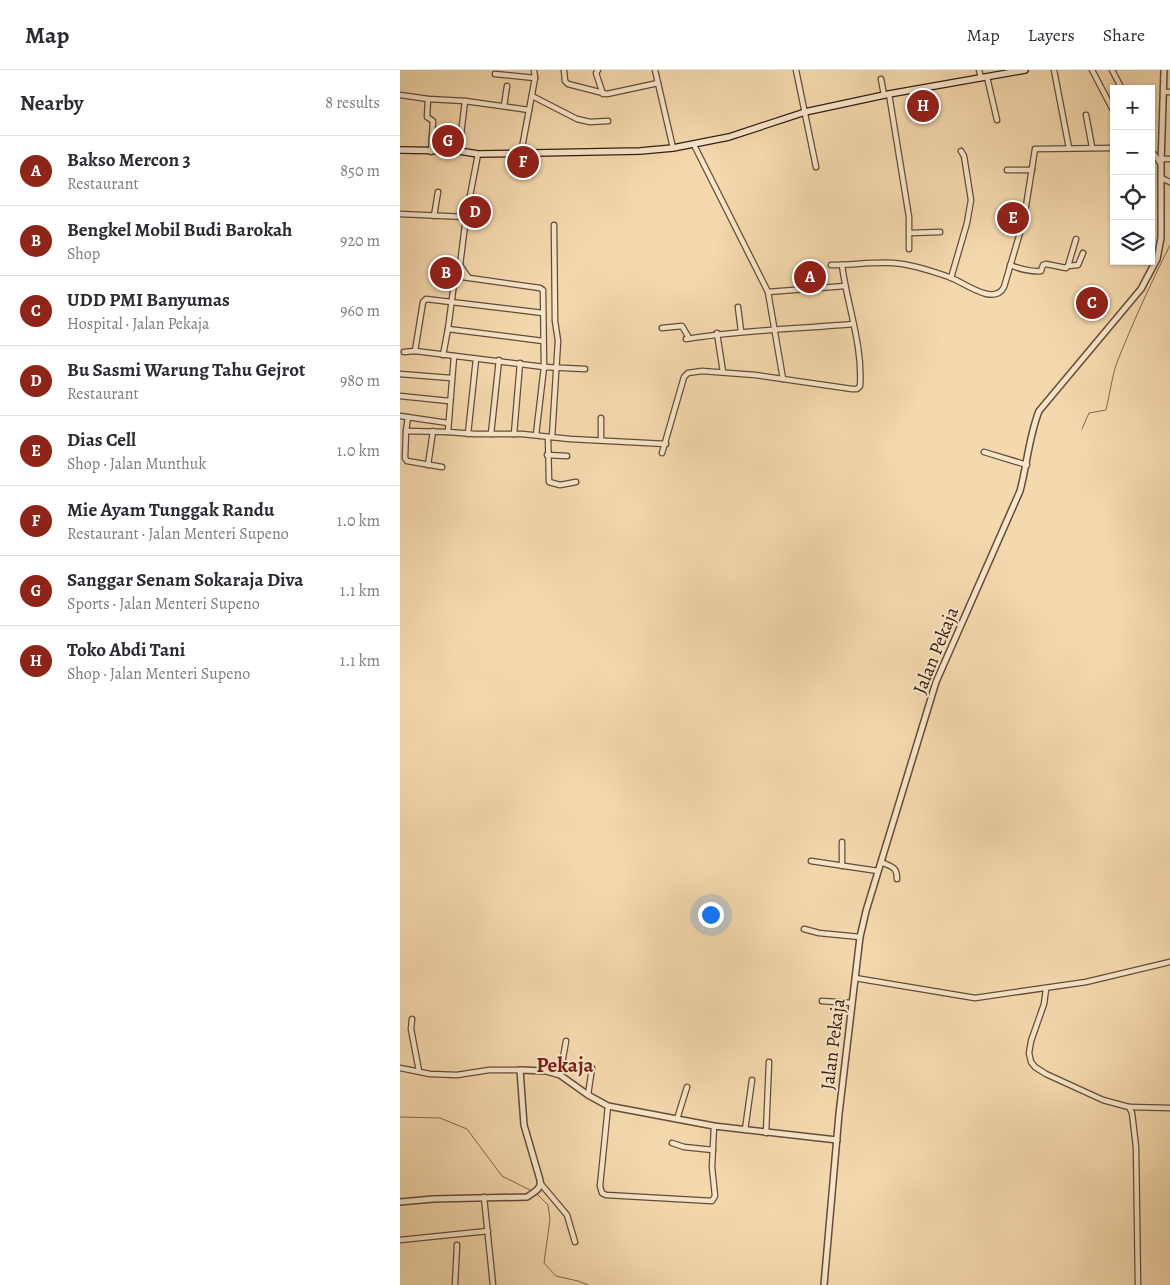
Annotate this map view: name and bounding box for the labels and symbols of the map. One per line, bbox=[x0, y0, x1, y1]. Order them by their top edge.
pin: H bbox=[907, 87, 939, 125]
pin: G bbox=[432, 122, 464, 160]
pin: F bbox=[507, 143, 539, 181]
pin: D bbox=[459, 193, 491, 231]
pin: E bbox=[997, 199, 1029, 237]
pin: B bbox=[430, 254, 462, 292]
pin: A bbox=[794, 258, 826, 296]
pin: C bbox=[1076, 284, 1108, 322]
street label: Jalan Pekaja bbox=[907, 603, 965, 698]
your location bbox=[698, 902, 724, 928]
street label: Jalan Pekaja bbox=[814, 997, 852, 1091]
district label: Pekaja bbox=[536, 1051, 595, 1079]

